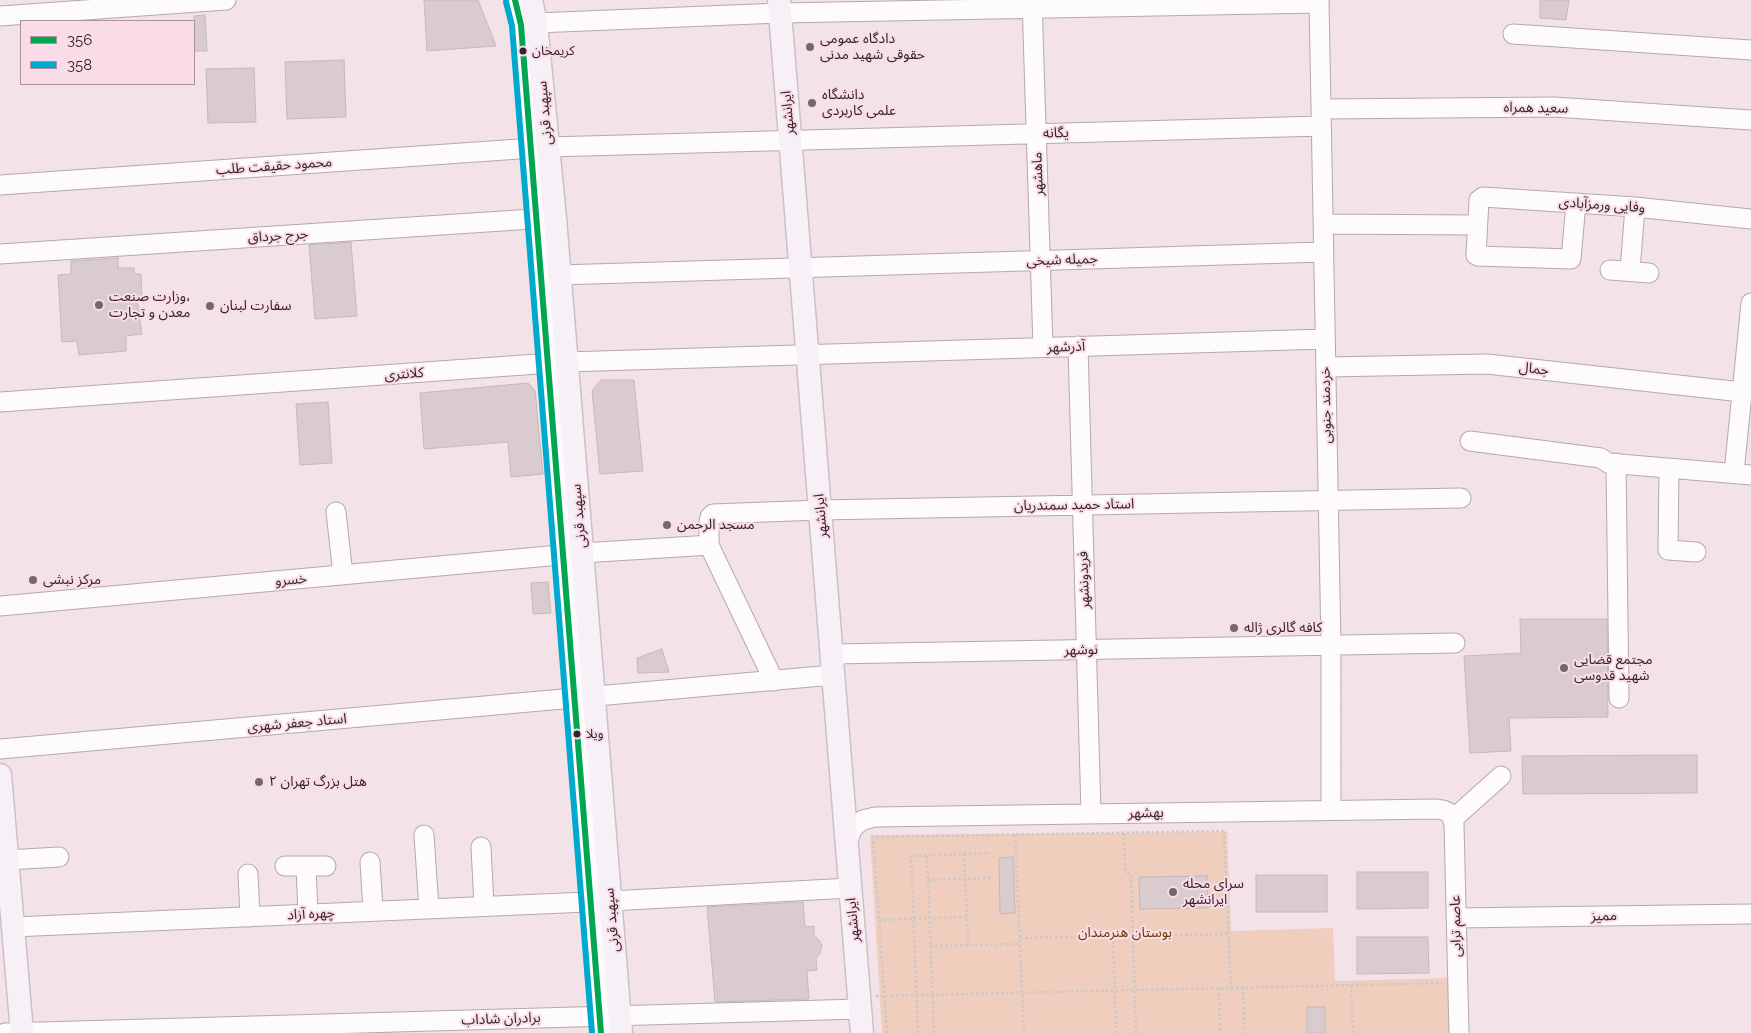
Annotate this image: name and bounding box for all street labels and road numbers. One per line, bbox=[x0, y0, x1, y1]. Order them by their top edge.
street label: سپهبد قرنی bbox=[534, 80, 556, 146]
street label: ایرانشهر bbox=[778, 90, 798, 136]
street label: سعید همراه bbox=[1503, 99, 1569, 117]
street label: یگانه bbox=[1043, 124, 1069, 142]
street label: ماهشهر bbox=[1029, 152, 1047, 196]
street label: محمود حقیقت طلب bbox=[215, 154, 333, 178]
street label: وفایی ورمزآبادی bbox=[1558, 194, 1646, 216]
street label: جرج جرداق bbox=[247, 226, 309, 246]
street label: جمیله شیخی bbox=[1026, 250, 1098, 270]
street label: آذرشهر bbox=[1047, 338, 1085, 356]
street label: جمال bbox=[1518, 359, 1550, 379]
street label: کلانتری bbox=[384, 364, 424, 384]
street label: خردمند جنوبی bbox=[1317, 366, 1335, 444]
street label: سپهبد قرنی bbox=[568, 483, 590, 549]
street label: ایرانشهر bbox=[811, 493, 831, 539]
street label: استاد حمید سمندریان bbox=[1014, 496, 1134, 514]
street label: فریدونشهر bbox=[1075, 551, 1093, 609]
street label: خسرو bbox=[274, 570, 308, 590]
street label: نوشهر bbox=[1064, 641, 1098, 659]
street label: استاد جعفر شهری bbox=[247, 710, 347, 736]
street label: بهشهر bbox=[1128, 804, 1164, 822]
street label: سپهبد قرنی bbox=[601, 887, 623, 953]
street label: عاصم ترابی bbox=[1447, 895, 1465, 957]
street label: ایرانشهر bbox=[843, 897, 863, 943]
street label: چهره آزاد bbox=[287, 904, 335, 924]
street label: ممیز bbox=[1591, 907, 1617, 925]
street label: برادران شاداب bbox=[461, 1009, 541, 1029]

